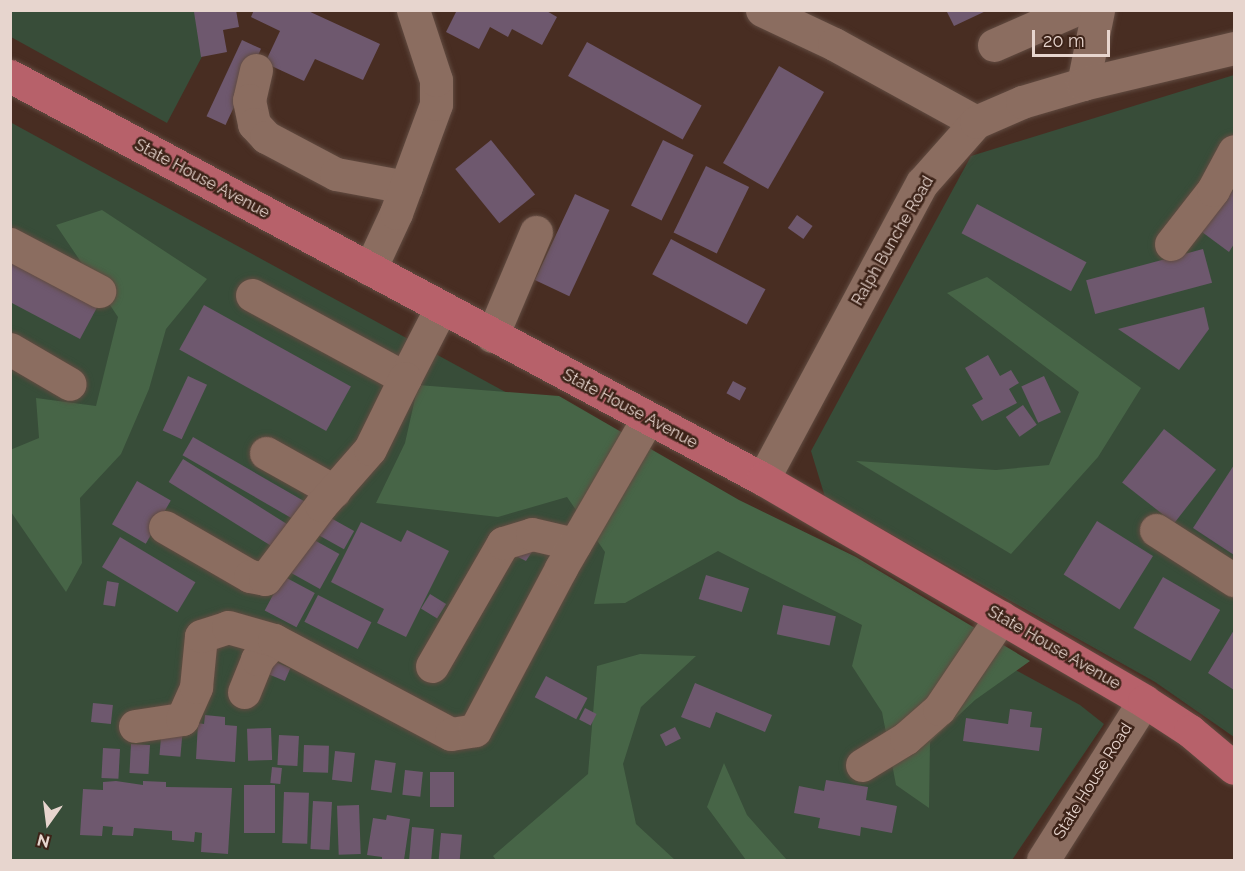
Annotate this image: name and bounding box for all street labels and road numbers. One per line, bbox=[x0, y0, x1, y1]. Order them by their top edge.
street label: State House Avenue bbox=[131, 135, 273, 223]
street label: Ralph Bunche Road bbox=[848, 173, 938, 309]
street label: State House Avenue bbox=[559, 365, 701, 453]
street label: State House Avenue bbox=[984, 602, 1124, 694]
street label: State House Road bbox=[1050, 720, 1136, 842]

